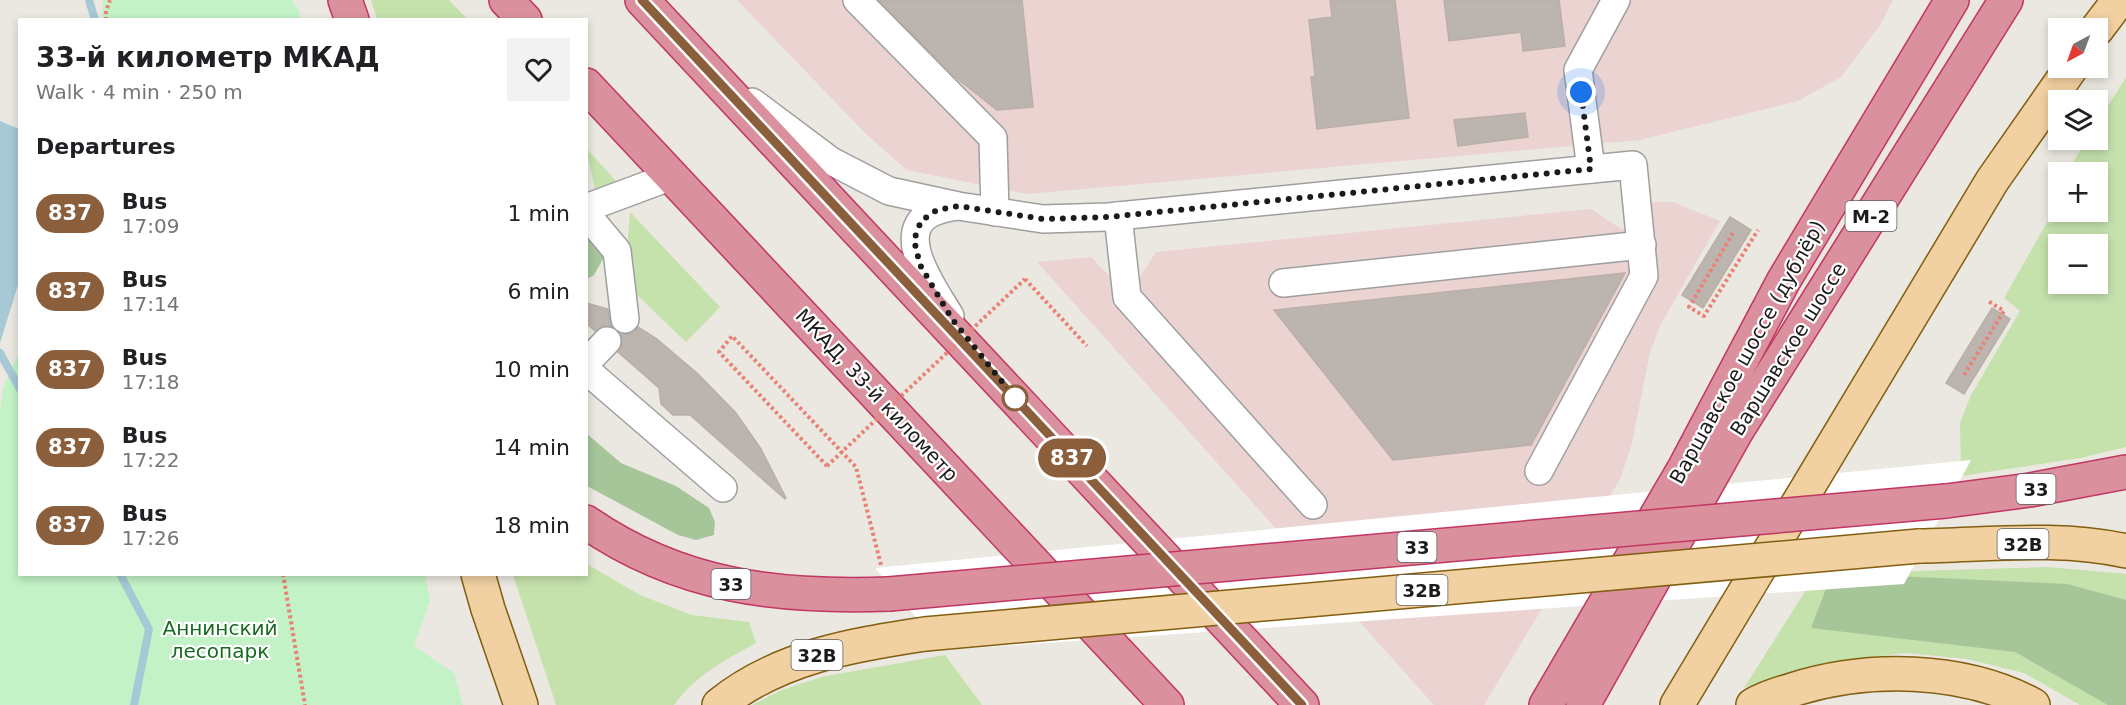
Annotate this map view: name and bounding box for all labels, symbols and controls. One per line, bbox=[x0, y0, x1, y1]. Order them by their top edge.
north arrow bbox=[2048, 18, 2108, 78]
map controls bbox=[2048, 18, 2108, 294]
button: heart bbox=[507, 38, 570, 101]
text: 33-й километр МКАД bbox=[36, 41, 380, 74]
your location bbox=[1566, 77, 1596, 107]
text: Walk · 4 min · 250 m bbox=[36, 80, 243, 104]
button: layers bbox=[2048, 90, 2108, 150]
text: Departures bbox=[36, 134, 176, 159]
button: + bbox=[2048, 162, 2108, 222]
text: Bus bbox=[122, 189, 167, 214]
text: 837 bbox=[48, 201, 92, 225]
text: 1 min bbox=[508, 201, 570, 226]
road number: М-2 bbox=[1846, 201, 1896, 231]
text: 17:09 bbox=[122, 214, 179, 238]
street label: Варшавское шоссе (дублёр) bbox=[1664, 216, 1830, 488]
button: − bbox=[2048, 234, 2108, 294]
street label: Варшавское шоссе bbox=[1725, 258, 1851, 440]
text: Bus bbox=[122, 267, 167, 292]
text: 837 bbox=[48, 279, 92, 303]
text: 6 min bbox=[508, 279, 570, 304]
text: 17:14 bbox=[122, 292, 179, 316]
street label: МКАД, 33-й километр bbox=[791, 304, 963, 486]
text: Bus bbox=[122, 345, 167, 370]
text: 837 bbox=[48, 357, 92, 381]
text: 10 min bbox=[494, 357, 570, 382]
text: 17:18 bbox=[122, 370, 179, 394]
unlabelled marker bbox=[1002, 385, 1028, 411]
text: Bus bbox=[122, 423, 167, 448]
text: 837 bbox=[48, 435, 92, 459]
text: 14 min bbox=[494, 435, 570, 460]
line badge: 837 bbox=[1038, 438, 1106, 478]
text: 837 bbox=[1050, 446, 1094, 470]
text: 17:22 bbox=[122, 448, 179, 472]
road number: 33 bbox=[2016, 474, 2056, 504]
text: Bus bbox=[122, 501, 167, 526]
text: 837 bbox=[48, 513, 92, 537]
text: 18 min bbox=[494, 513, 570, 538]
text: 17:26 bbox=[122, 526, 179, 550]
road number: 32B bbox=[1998, 529, 2048, 559]
road number: 33 bbox=[1398, 532, 1436, 562]
road number: 33 bbox=[712, 569, 750, 599]
road number: 32B bbox=[1396, 575, 1448, 605]
park label: Аннинский лесопарк bbox=[163, 616, 277, 663]
road number: 32B bbox=[792, 640, 842, 670]

